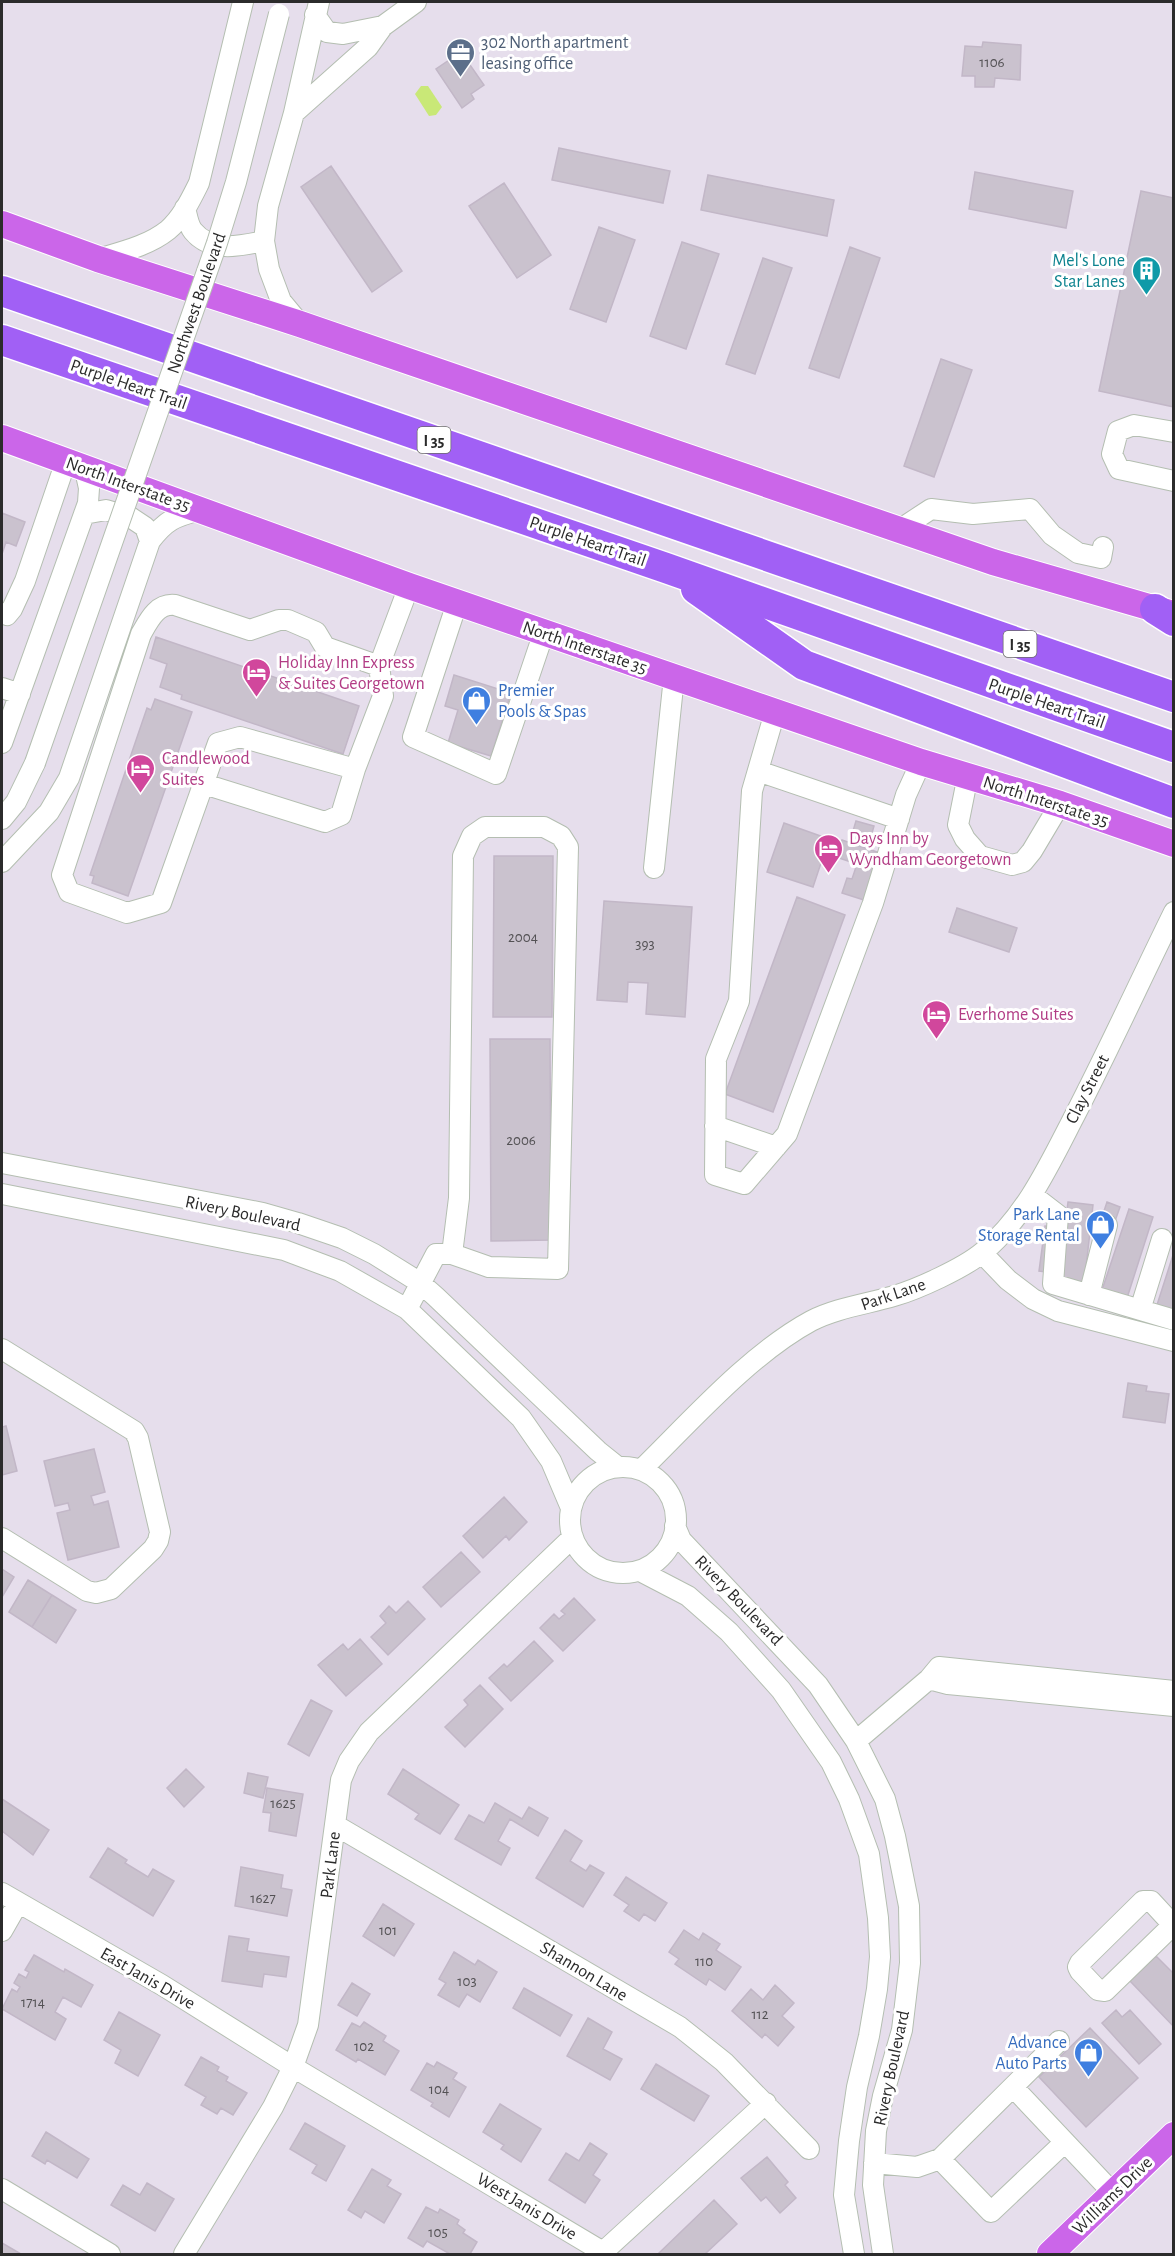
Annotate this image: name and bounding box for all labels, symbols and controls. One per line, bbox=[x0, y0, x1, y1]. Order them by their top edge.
place label: 302 North apartment leasing office bbox=[481, 34, 629, 73]
office icon: 302 North apartment leasing office bbox=[444, 36, 476, 78]
house number: 1106 bbox=[979, 55, 1005, 70]
street label: Northwest Boulevard bbox=[164, 231, 229, 376]
place label: Mel's Lone Star Lanes bbox=[1052, 252, 1125, 291]
building icon: Mel's Lone Star Lanes bbox=[1130, 254, 1162, 296]
street label: Purple Heart Trail bbox=[68, 357, 189, 413]
road number: I 35 bbox=[418, 427, 450, 453]
street label: North Interstate 35 bbox=[63, 454, 192, 516]
street label: Purple Heart Trail bbox=[527, 514, 648, 570]
street label: North Interstate 35 bbox=[520, 618, 649, 678]
road number: I 35 bbox=[1004, 631, 1036, 657]
place label: Holiday Inn Express & Suites Georgetown bbox=[278, 654, 425, 693]
hotel icon: Holiday Inn Express & Suites Georgetown bbox=[241, 656, 273, 698]
street label: Purple Heart Trail bbox=[986, 676, 1107, 732]
place label: Premier Pools & Spas bbox=[498, 682, 586, 721]
shop icon: Premier Pools & Spas bbox=[461, 684, 493, 726]
place label: Candlewood Suites bbox=[162, 750, 250, 789]
hotel icon: Candlewood Suites bbox=[125, 752, 157, 794]
street label: North Interstate 35 bbox=[981, 773, 1110, 831]
place label: Days Inn by Wyndham Georgetown bbox=[849, 830, 1012, 869]
hotel icon: Days Inn by Wyndham Georgetown bbox=[812, 832, 844, 874]
house number: 2004 bbox=[508, 930, 538, 945]
house number: 393 bbox=[635, 937, 655, 952]
hotel icon: Everhome Suites bbox=[921, 998, 953, 1040]
place label: Everhome Suites bbox=[958, 1006, 1074, 1024]
street label: Clay Street bbox=[1063, 1052, 1113, 1127]
house number: 2006 bbox=[506, 1133, 536, 1148]
street label: Rivery Boulevard bbox=[183, 1193, 302, 1235]
place label: Park Lane Storage Rental bbox=[978, 1206, 1080, 1245]
shop icon: Park Lane Storage Rental bbox=[1085, 1208, 1117, 1250]
street label: Park Lane bbox=[859, 1275, 928, 1314]
street label: Rivery Boulevard bbox=[691, 1552, 786, 1649]
house number: 1625 bbox=[270, 1796, 296, 1811]
street label: Park Lane bbox=[318, 1831, 344, 1900]
house number: 1627 bbox=[250, 1891, 276, 1906]
house number: 101 bbox=[379, 1923, 397, 1938]
street label: Shannon Lane bbox=[537, 1939, 630, 2005]
street label: East Janis Drive bbox=[97, 1945, 198, 2013]
house number: 110 bbox=[695, 1954, 713, 1969]
house number: 103 bbox=[457, 1974, 477, 1989]
house number: 1714 bbox=[21, 1995, 45, 2010]
house number: 112 bbox=[751, 2007, 769, 2022]
street label: Rivery Boulevard bbox=[871, 2009, 913, 2128]
place label: Advance Auto Parts bbox=[995, 2034, 1067, 2073]
shop icon: Advance Auto Parts bbox=[1072, 2036, 1104, 2078]
house number: 102 bbox=[354, 2039, 374, 2054]
house number: 104 bbox=[429, 2082, 449, 2097]
street label: Williams Drive bbox=[1069, 2153, 1156, 2238]
street label: West Janis Drive bbox=[473, 2170, 580, 2244]
house number: 105 bbox=[428, 2225, 448, 2240]

